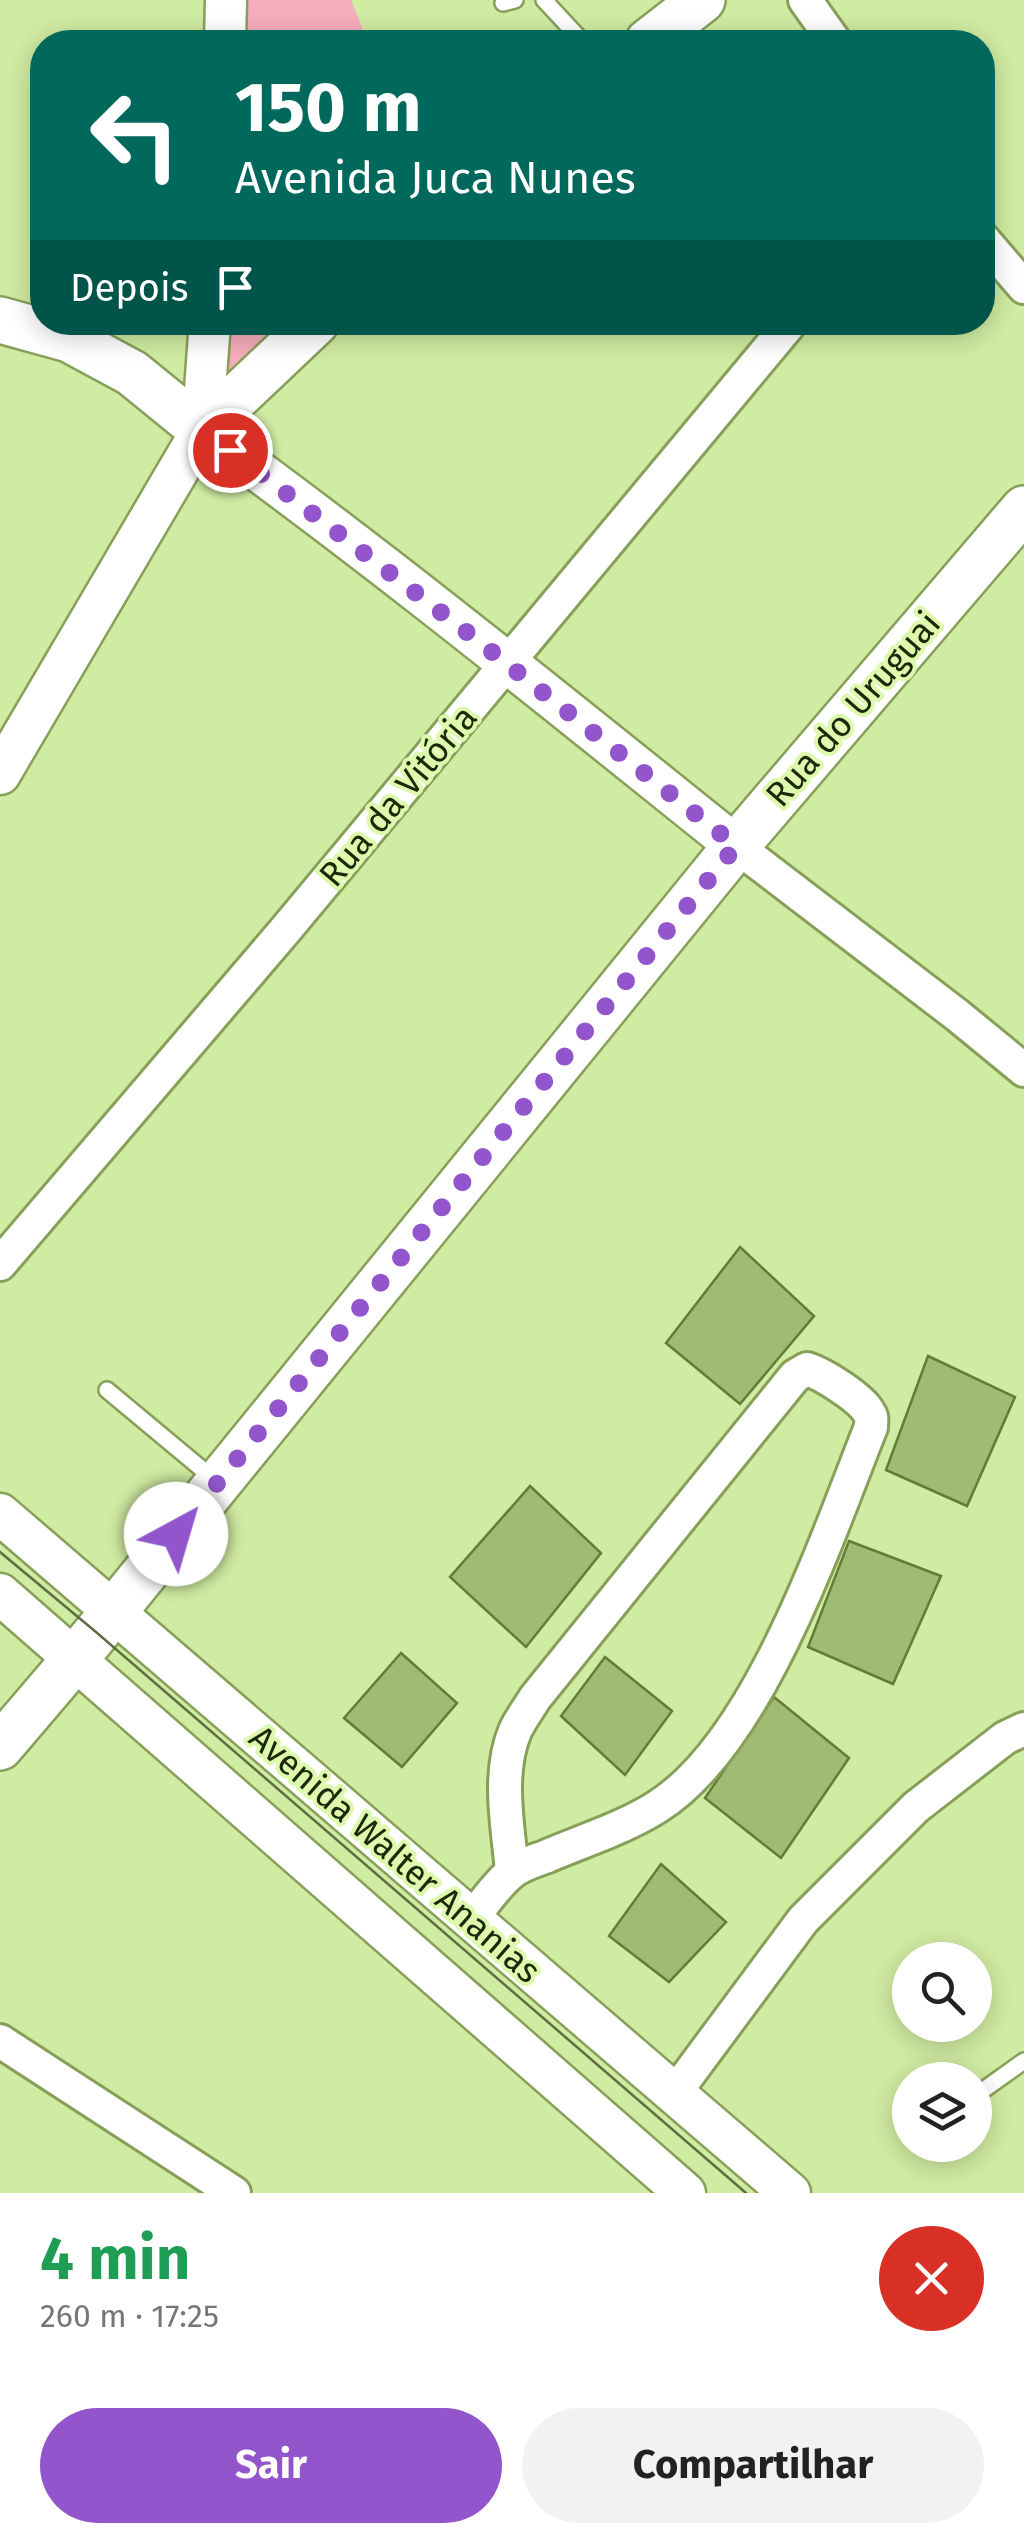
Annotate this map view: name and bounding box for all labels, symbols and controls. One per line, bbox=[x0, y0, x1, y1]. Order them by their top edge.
text: 150 m bbox=[235, 66, 422, 150]
icon: left bbox=[70, 70, 200, 200]
text: Avenida Juca Nunes bbox=[235, 151, 636, 205]
icon: arrive bbox=[208, 260, 263, 315]
text: Depois bbox=[70, 265, 188, 311]
pin bbox=[188, 408, 273, 493]
icon: arrive bbox=[203, 423, 258, 478]
street label: Rua do Uruguai bbox=[757, 603, 949, 815]
street label: Rua da Vitória bbox=[310, 697, 486, 895]
position arrow bbox=[124, 1482, 228, 1586]
street label: Avenida Walter Ananias bbox=[241, 1716, 549, 1992]
map controls bbox=[892, 1942, 992, 2162]
button: search bbox=[892, 1942, 992, 2042]
button: layers bbox=[892, 2062, 992, 2162]
text: 4 min bbox=[40, 2223, 190, 2295]
button: close bbox=[879, 2226, 984, 2331]
text: 260 m · 17:25 bbox=[40, 2297, 219, 2335]
button: Sair bbox=[40, 2408, 502, 2523]
button: Compartilhar bbox=[522, 2408, 984, 2523]

